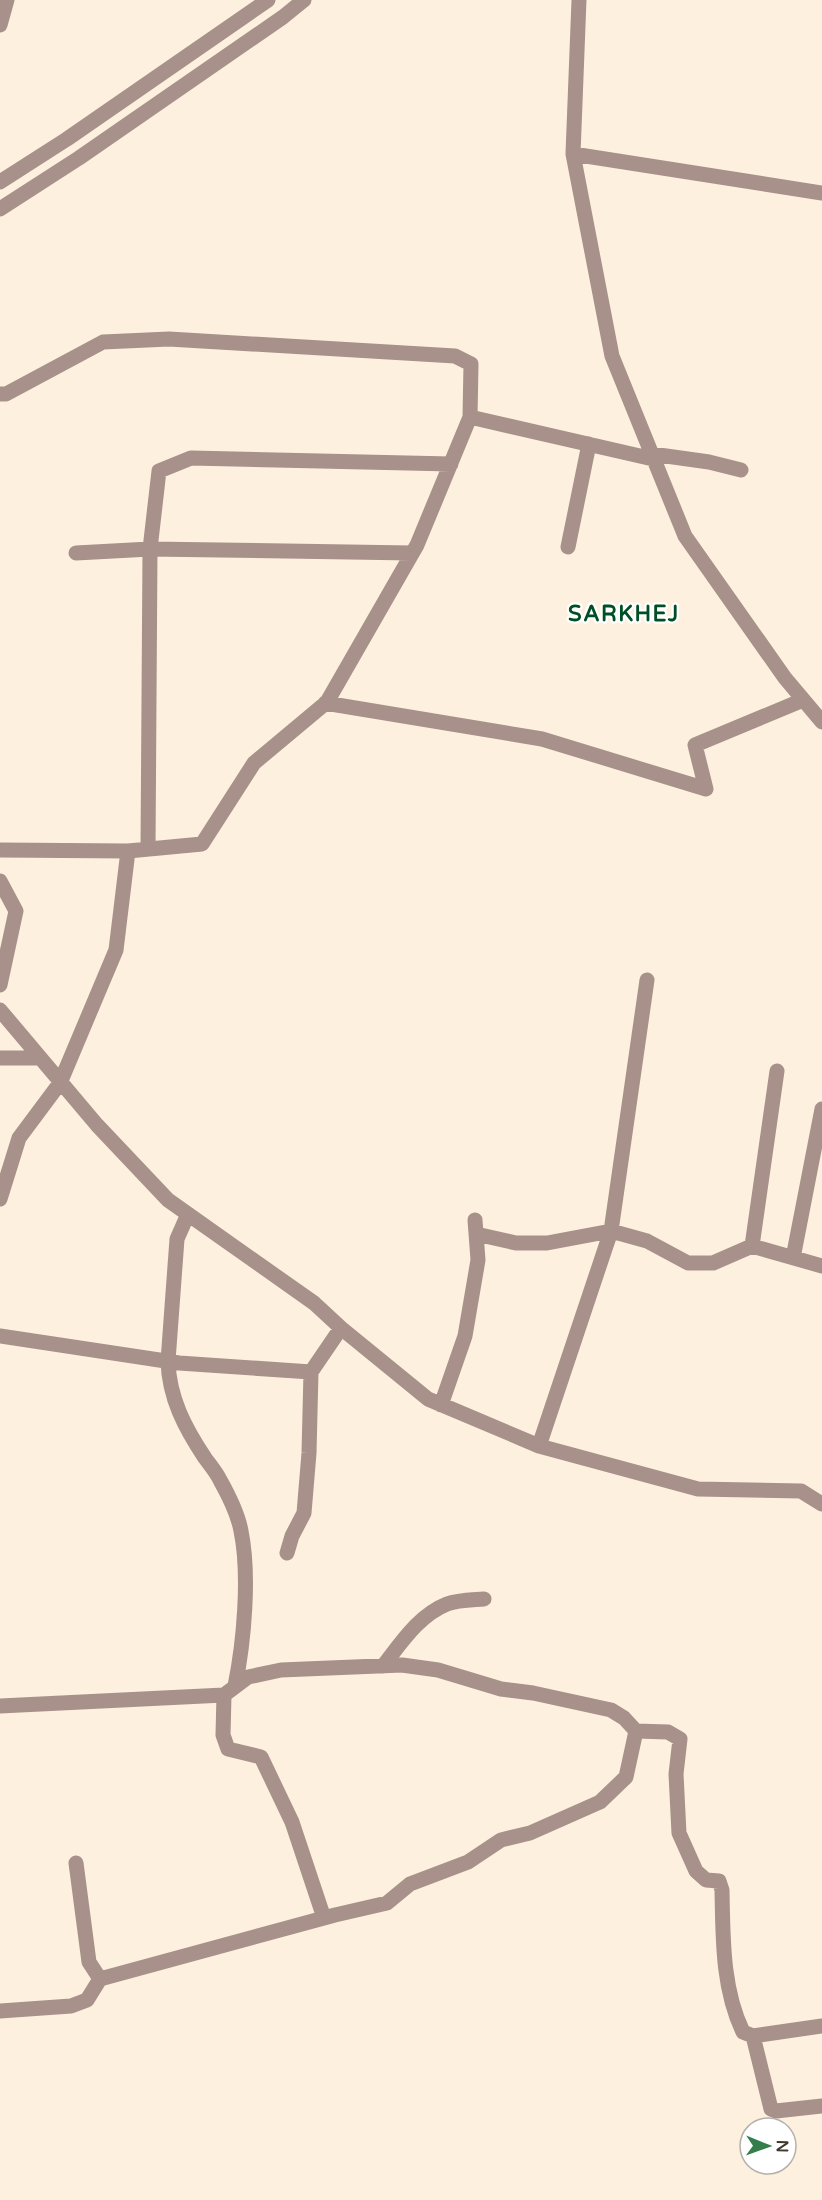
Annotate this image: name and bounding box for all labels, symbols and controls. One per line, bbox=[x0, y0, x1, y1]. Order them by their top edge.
district label: SARKHEJ bbox=[568, 601, 680, 627]
north arrow bbox=[738, 2116, 798, 2176]
text: N bbox=[772, 2140, 792, 2153]

